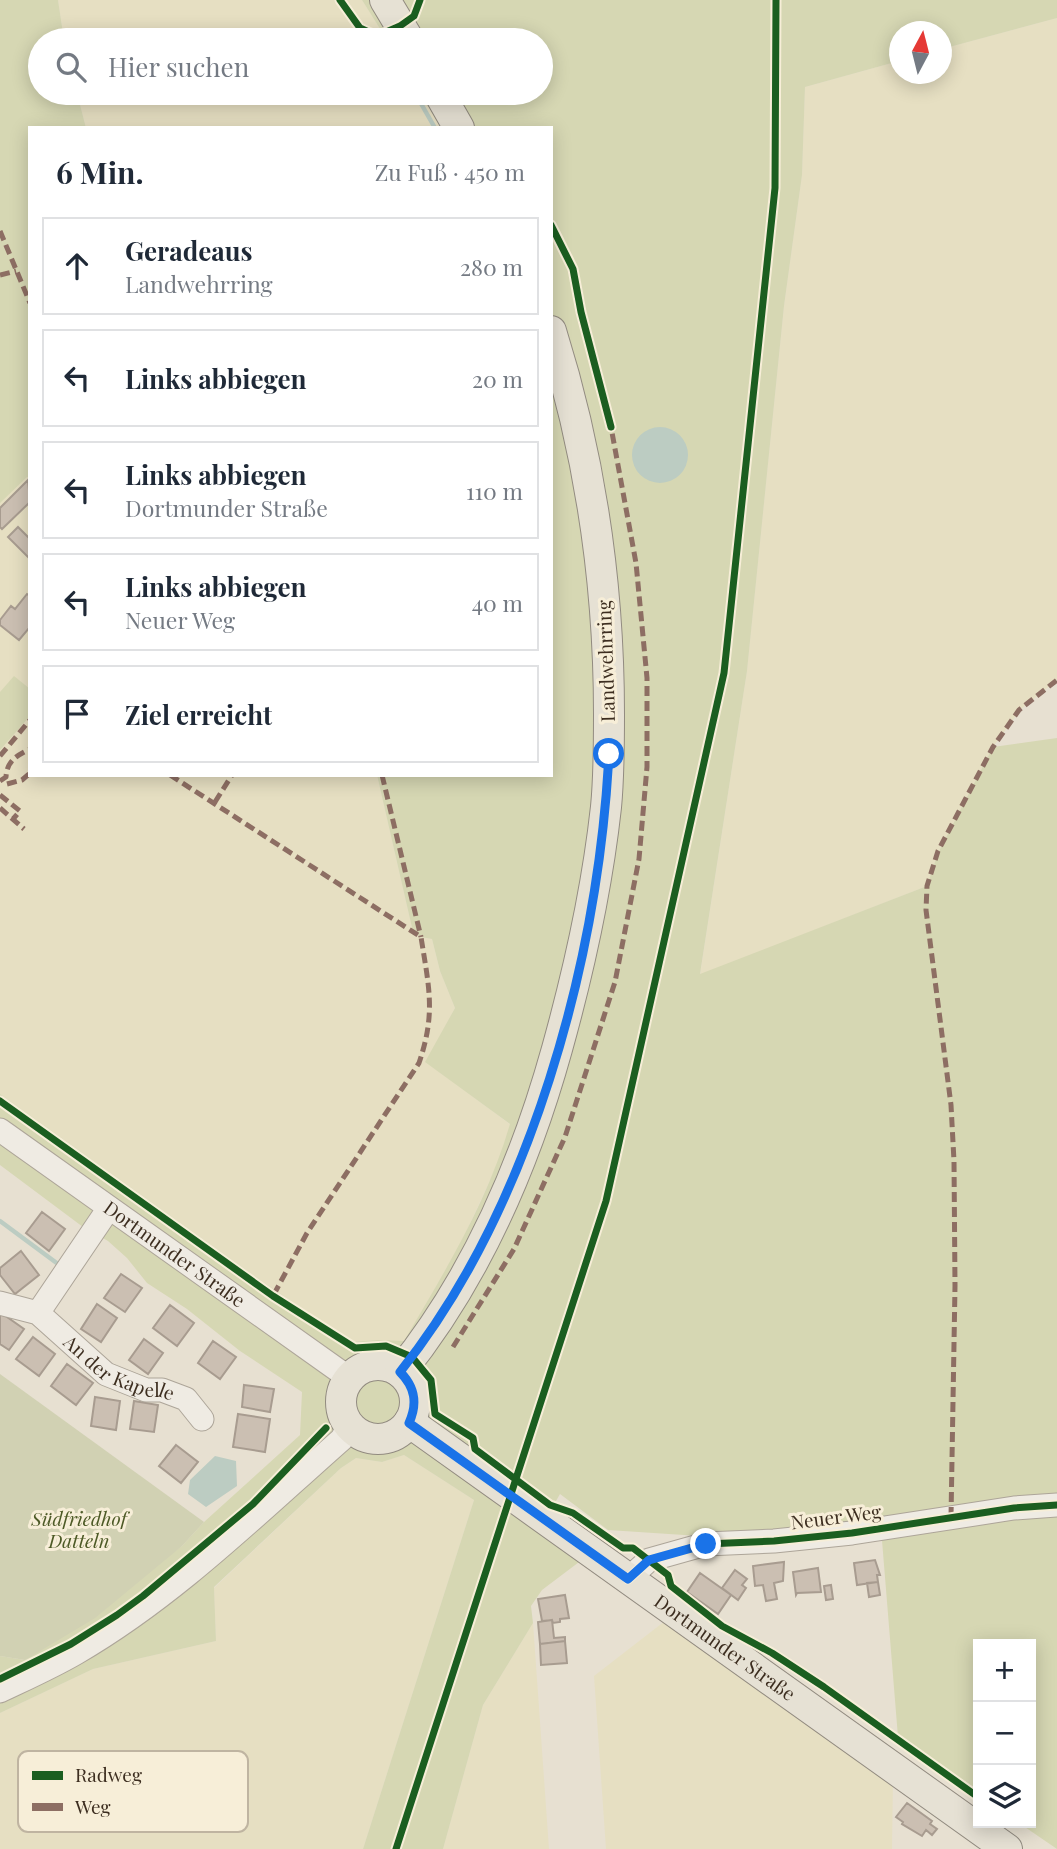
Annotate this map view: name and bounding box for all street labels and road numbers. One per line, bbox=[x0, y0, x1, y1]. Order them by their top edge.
street label: Landwehrring bbox=[590, 600, 620, 722]
street label: Dortmunder Straße bbox=[99, 1194, 251, 1312]
street label: An der Kapelle bbox=[58, 1328, 179, 1406]
street label: Neuer Weg bbox=[789, 1498, 883, 1534]
street label: Dortmunder Straße bbox=[650, 1587, 801, 1706]

